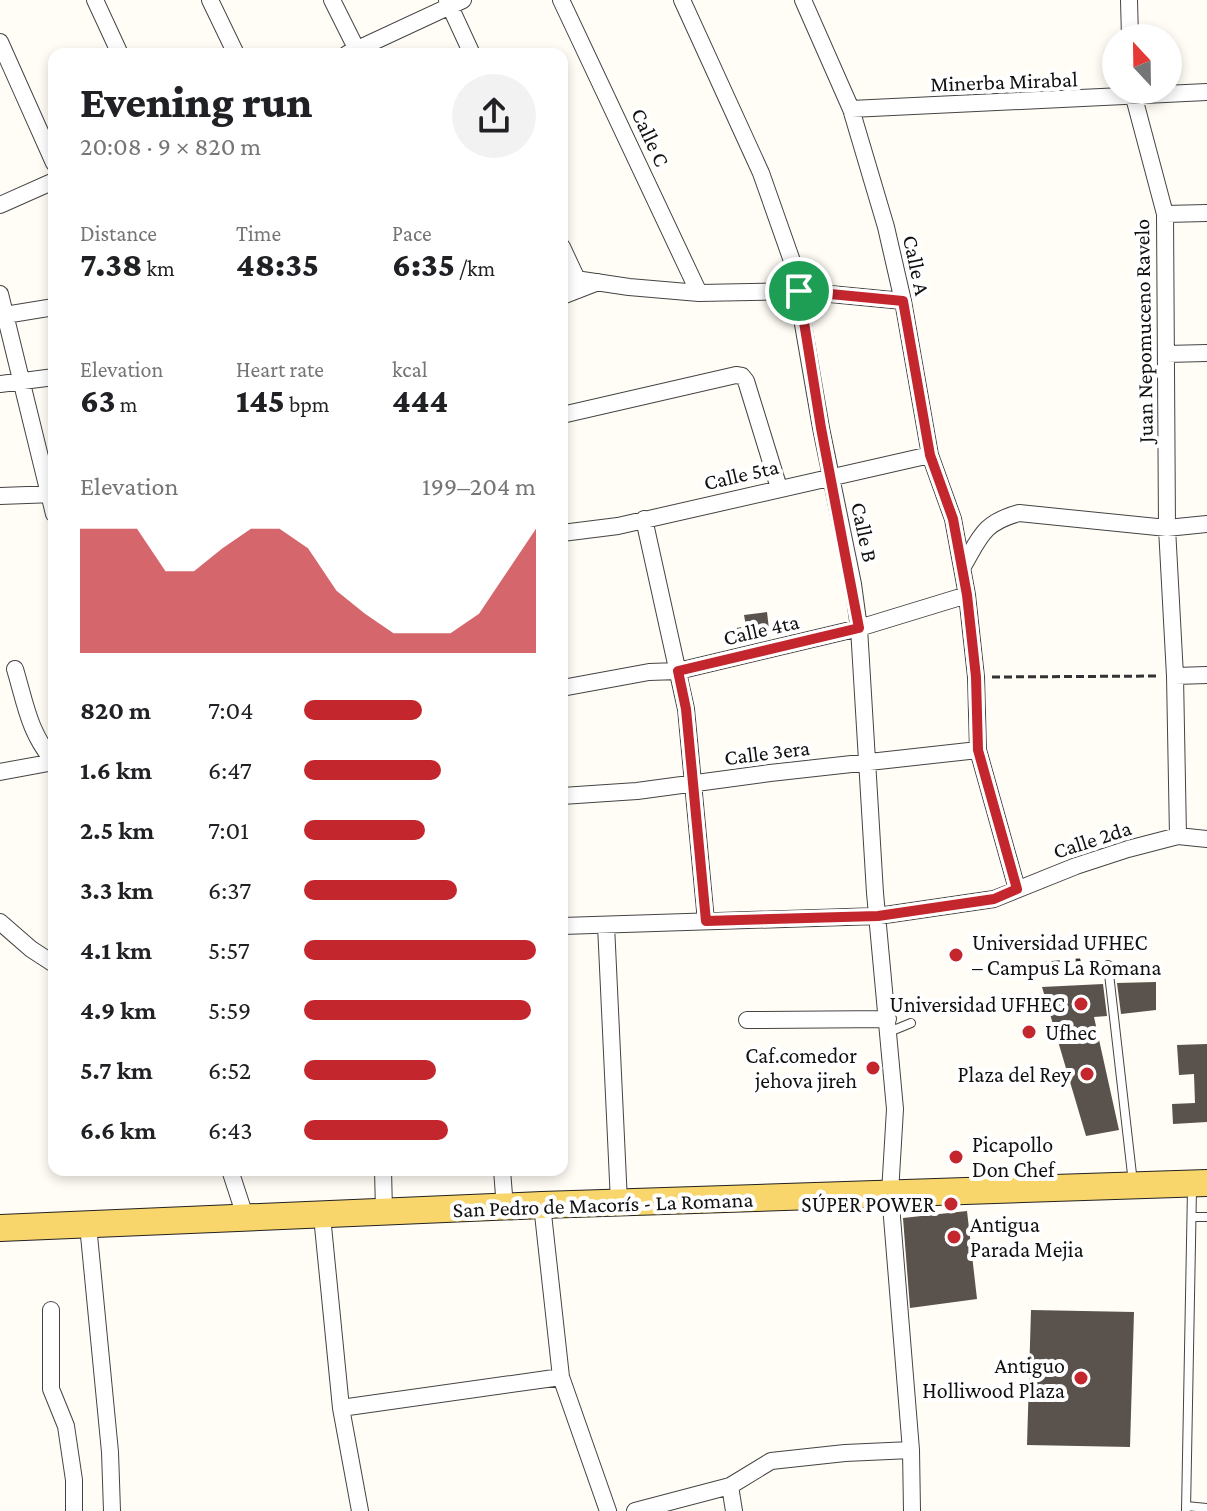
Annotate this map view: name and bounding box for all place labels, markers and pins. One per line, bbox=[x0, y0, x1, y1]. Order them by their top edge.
pin bbox=[765, 257, 833, 325]
place label: Universidad UFHEC – Campus La Romana bbox=[972, 930, 1162, 980]
marker: Universidad UFHEC – Campus La Romana bbox=[947, 946, 965, 964]
place label: Universidad UFHEC bbox=[890, 992, 1065, 1017]
marker: Universidad UFHEC bbox=[1072, 995, 1090, 1013]
place label: Ufhec bbox=[1045, 1020, 1096, 1045]
marker: Ufhec bbox=[1020, 1023, 1038, 1041]
place label: Caf.comedor jehova jireh bbox=[745, 1043, 857, 1093]
marker: Caf.comedor jehova jireh bbox=[864, 1059, 882, 1077]
place label: Plaza del Rey bbox=[958, 1062, 1072, 1087]
marker: Plaza del Rey bbox=[1078, 1065, 1096, 1083]
place label: Picapollo Don Chef bbox=[972, 1132, 1056, 1182]
marker: Picapollo Don Chef bbox=[947, 1148, 965, 1166]
place label: SÚPER POWER bbox=[801, 1192, 936, 1217]
marker: SÚPER POWER bbox=[942, 1195, 960, 1213]
place label: Antigua Parada Mejia bbox=[970, 1212, 1084, 1262]
marker: Antigua Parada Mejia bbox=[945, 1228, 963, 1246]
place label: Antiguo Holliwood Plaza bbox=[922, 1353, 1065, 1403]
marker: Antiguo Holliwood Plaza bbox=[1072, 1369, 1090, 1387]

